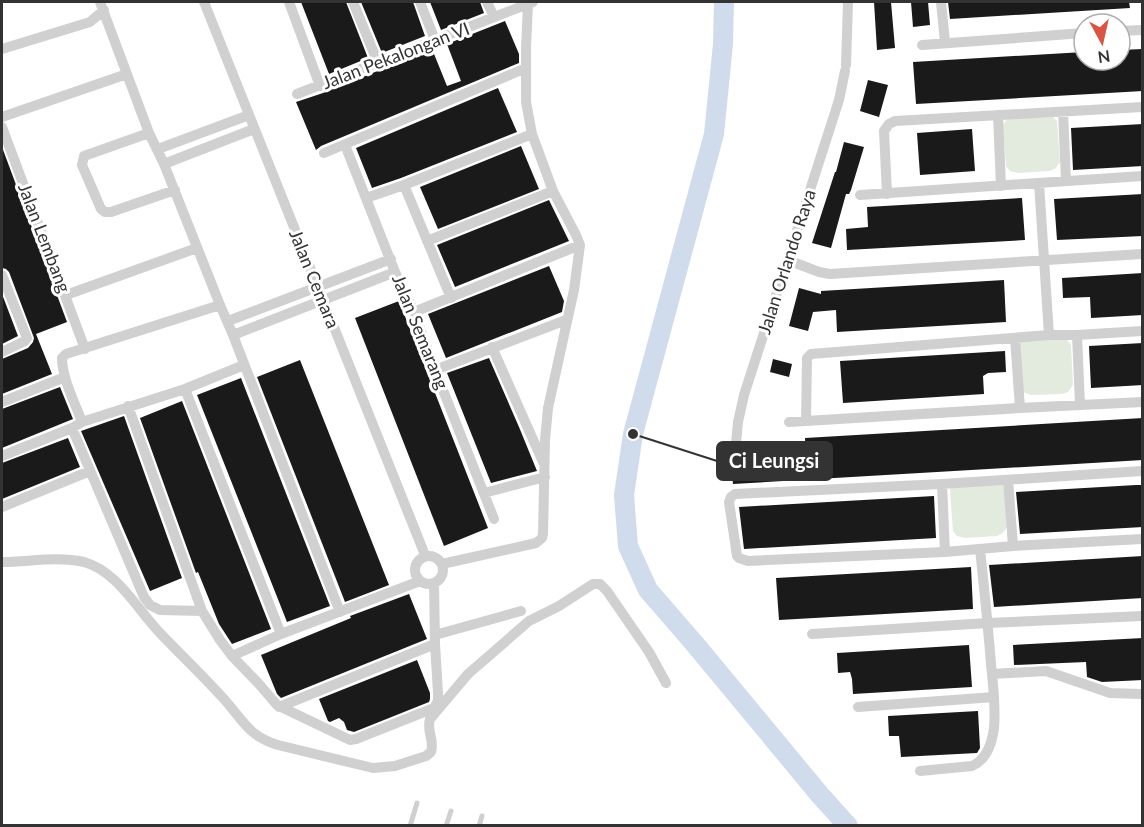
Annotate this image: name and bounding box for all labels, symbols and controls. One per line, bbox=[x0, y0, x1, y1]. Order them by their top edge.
north arrow bbox=[1072, 12, 1132, 72]
street label: Jalan Pekalongan VI bbox=[319, 17, 472, 93]
text: N bbox=[1097, 47, 1112, 68]
street label: Jalan Lembang bbox=[14, 180, 76, 295]
street label: Jalan Orlando Raya bbox=[752, 187, 820, 337]
street label: Jalan Cemara bbox=[285, 226, 345, 331]
street label: Jalan Semarang bbox=[388, 271, 454, 392]
callout: Ci Leungsi bbox=[717, 442, 832, 480]
text: Ci Leungsi bbox=[729, 448, 819, 472]

